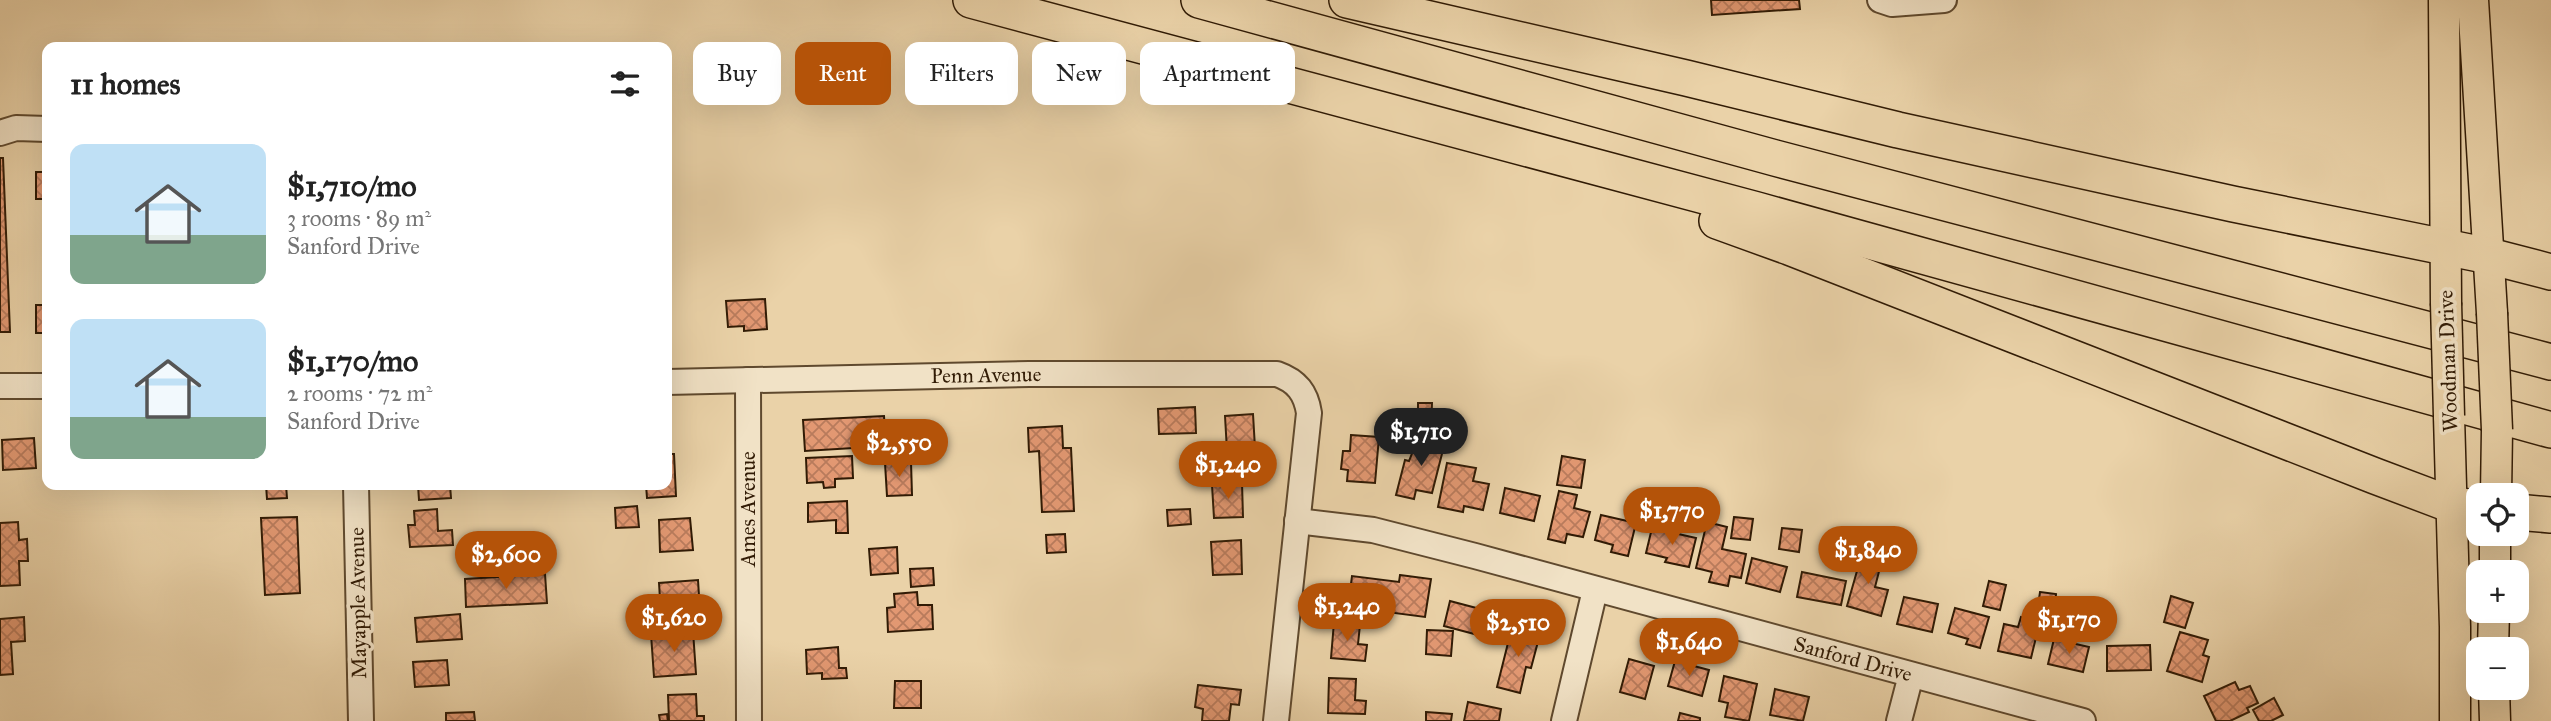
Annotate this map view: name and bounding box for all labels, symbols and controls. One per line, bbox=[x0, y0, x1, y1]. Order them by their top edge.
chip: Buy bbox=[693, 42, 781, 105]
chip: Rent bbox=[795, 42, 891, 105]
chip: Filters bbox=[905, 42, 1018, 105]
chip: New bbox=[1032, 42, 1126, 105]
chip: Apartment bbox=[1140, 42, 1295, 105]
icon: filters bbox=[606, 65, 644, 103]
text: 11 homes bbox=[70, 66, 181, 102]
text: $1,710/mo bbox=[287, 168, 417, 204]
icon: home bbox=[126, 172, 210, 256]
text: 3 rooms · 89 m² bbox=[287, 204, 431, 232]
text: Sanford Drive bbox=[287, 232, 420, 260]
street label: Woodman Drive bbox=[2433, 289, 2463, 432]
text: $1,170/mo bbox=[287, 343, 418, 379]
icon: home bbox=[126, 347, 210, 431]
street label: Penn Avenue bbox=[931, 361, 1042, 389]
text: 2 rooms · 72 m² bbox=[287, 379, 432, 407]
text: Sanford Drive bbox=[287, 407, 420, 435]
pin: $1,710 bbox=[1364, 408, 1478, 468]
text: $1,710 bbox=[1390, 417, 1452, 445]
pin: $2,550 bbox=[842, 420, 956, 479]
text: $2,550 bbox=[866, 428, 932, 456]
pin: $1,240 bbox=[1171, 442, 1285, 501]
text: $1,240 bbox=[1195, 450, 1261, 478]
street label: Ames Avenue bbox=[735, 451, 761, 568]
map controls bbox=[2466, 483, 2529, 700]
button: locate bbox=[2466, 483, 2529, 546]
pin: $1,770 bbox=[1615, 488, 1729, 547]
text: $1,770 bbox=[1639, 496, 1705, 524]
pin: $1,840 bbox=[1811, 526, 1925, 586]
street label: Mayapple Avenue bbox=[344, 527, 372, 679]
pin: $2,600 bbox=[449, 532, 563, 591]
text: $1,840 bbox=[1834, 535, 1902, 563]
text: $2,600 bbox=[471, 540, 541, 568]
button: + bbox=[2466, 560, 2529, 623]
pin: $1,240 bbox=[1290, 584, 1404, 643]
text: $1,240 bbox=[1314, 592, 1380, 620]
pin: $1,620 bbox=[617, 594, 731, 654]
pin: $1,170 bbox=[2012, 596, 2126, 656]
pin: $2,510 bbox=[1461, 600, 1575, 659]
text: $1,620 bbox=[641, 603, 707, 631]
text: $1,170 bbox=[2037, 605, 2101, 633]
text: $2,510 bbox=[1486, 608, 1550, 636]
pin: $1,640 bbox=[1632, 618, 1746, 678]
text: $1,640 bbox=[1656, 627, 1722, 655]
street label: Sanford Drive bbox=[1791, 631, 1915, 687]
button: − bbox=[2466, 637, 2529, 700]

